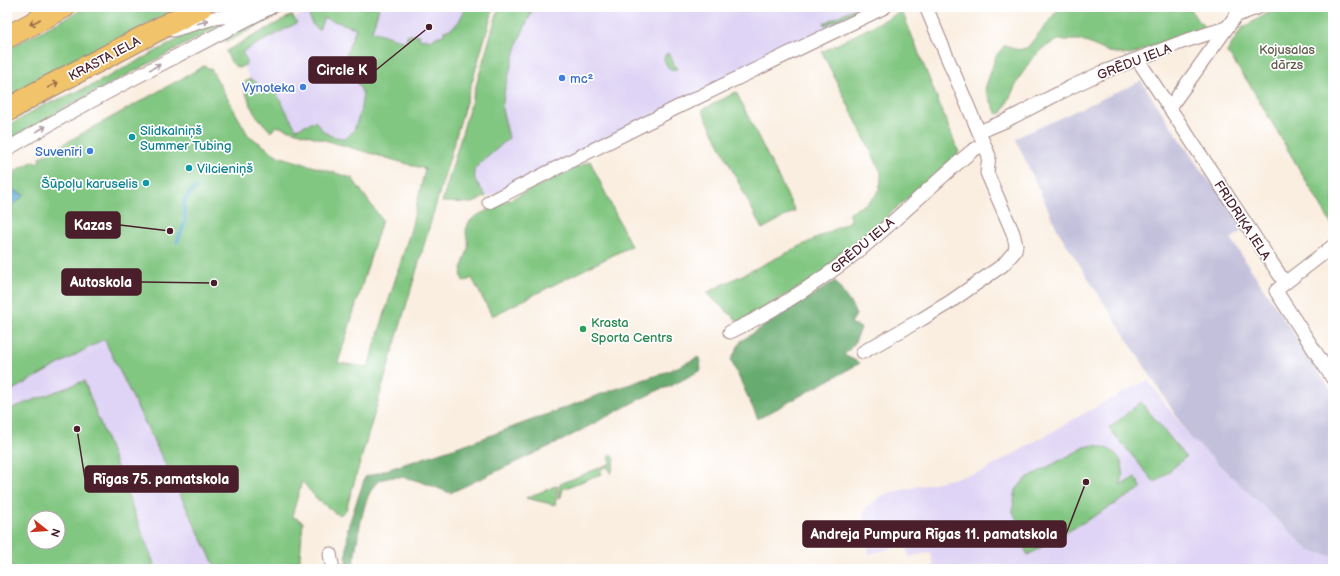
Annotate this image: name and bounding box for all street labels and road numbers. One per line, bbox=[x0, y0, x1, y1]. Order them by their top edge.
street label: KRASTA IELA bbox=[66, 33, 143, 85]
street label: GRĒDU IELA bbox=[1095, 40, 1174, 83]
street label: FRIDRIĶA IELA bbox=[1211, 178, 1274, 263]
street label: GRĒDU IELA bbox=[828, 215, 898, 277]

